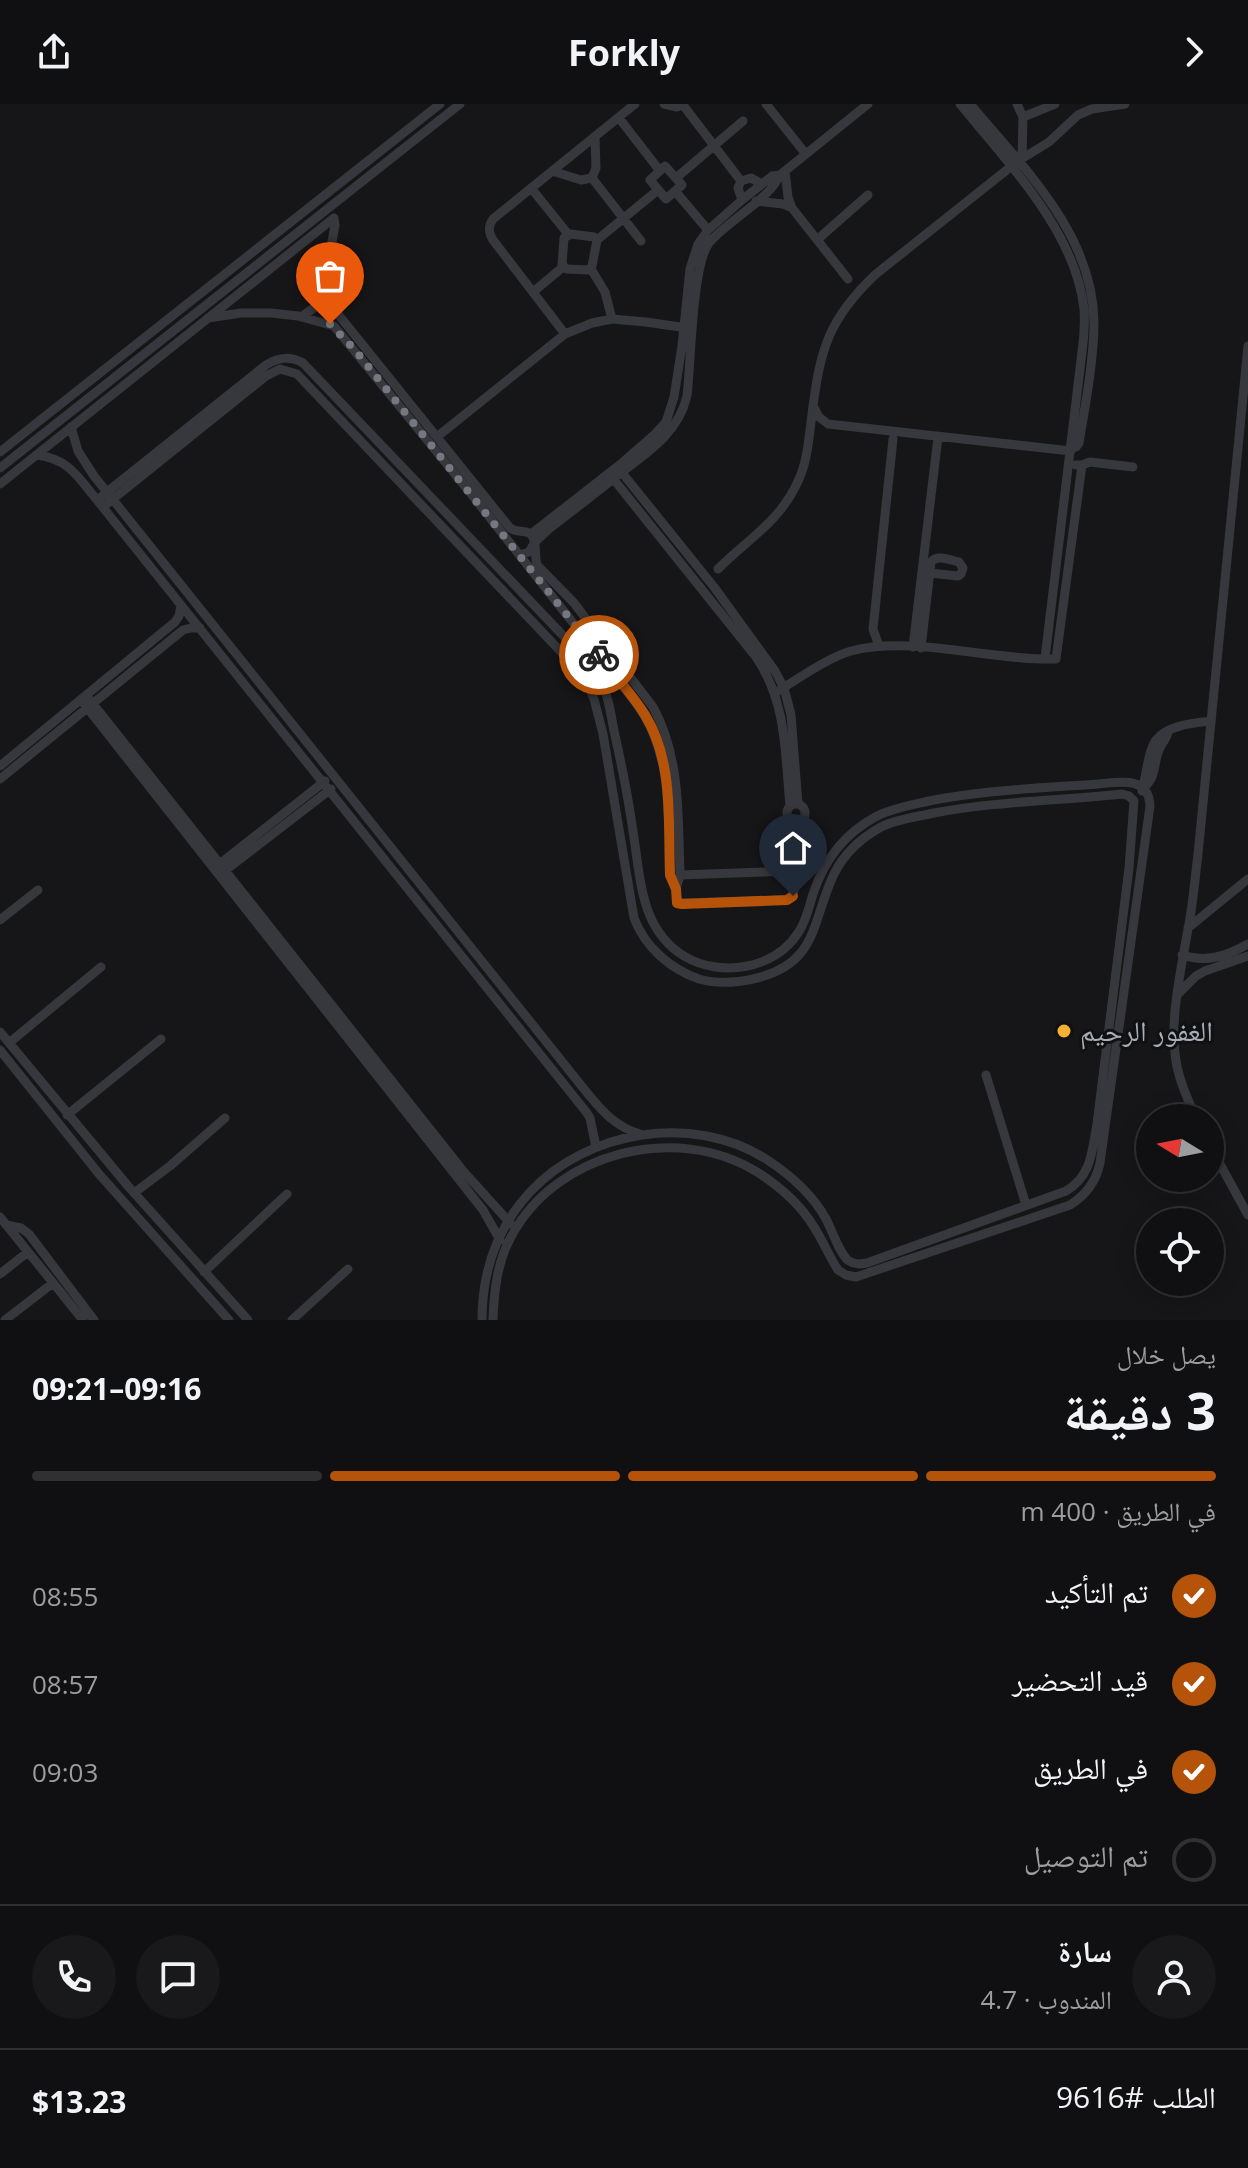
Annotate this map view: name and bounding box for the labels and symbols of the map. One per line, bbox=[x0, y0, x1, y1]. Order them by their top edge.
pin bbox=[296, 242, 364, 324]
courier bbox=[559, 615, 639, 695]
pin bbox=[759, 814, 827, 896]
place label: الغفور الرحيم bbox=[1080, 1011, 1213, 1050]
marker: الغفور الرحيم bbox=[1055, 1022, 1073, 1040]
north arrow bbox=[1136, 1104, 1224, 1192]

